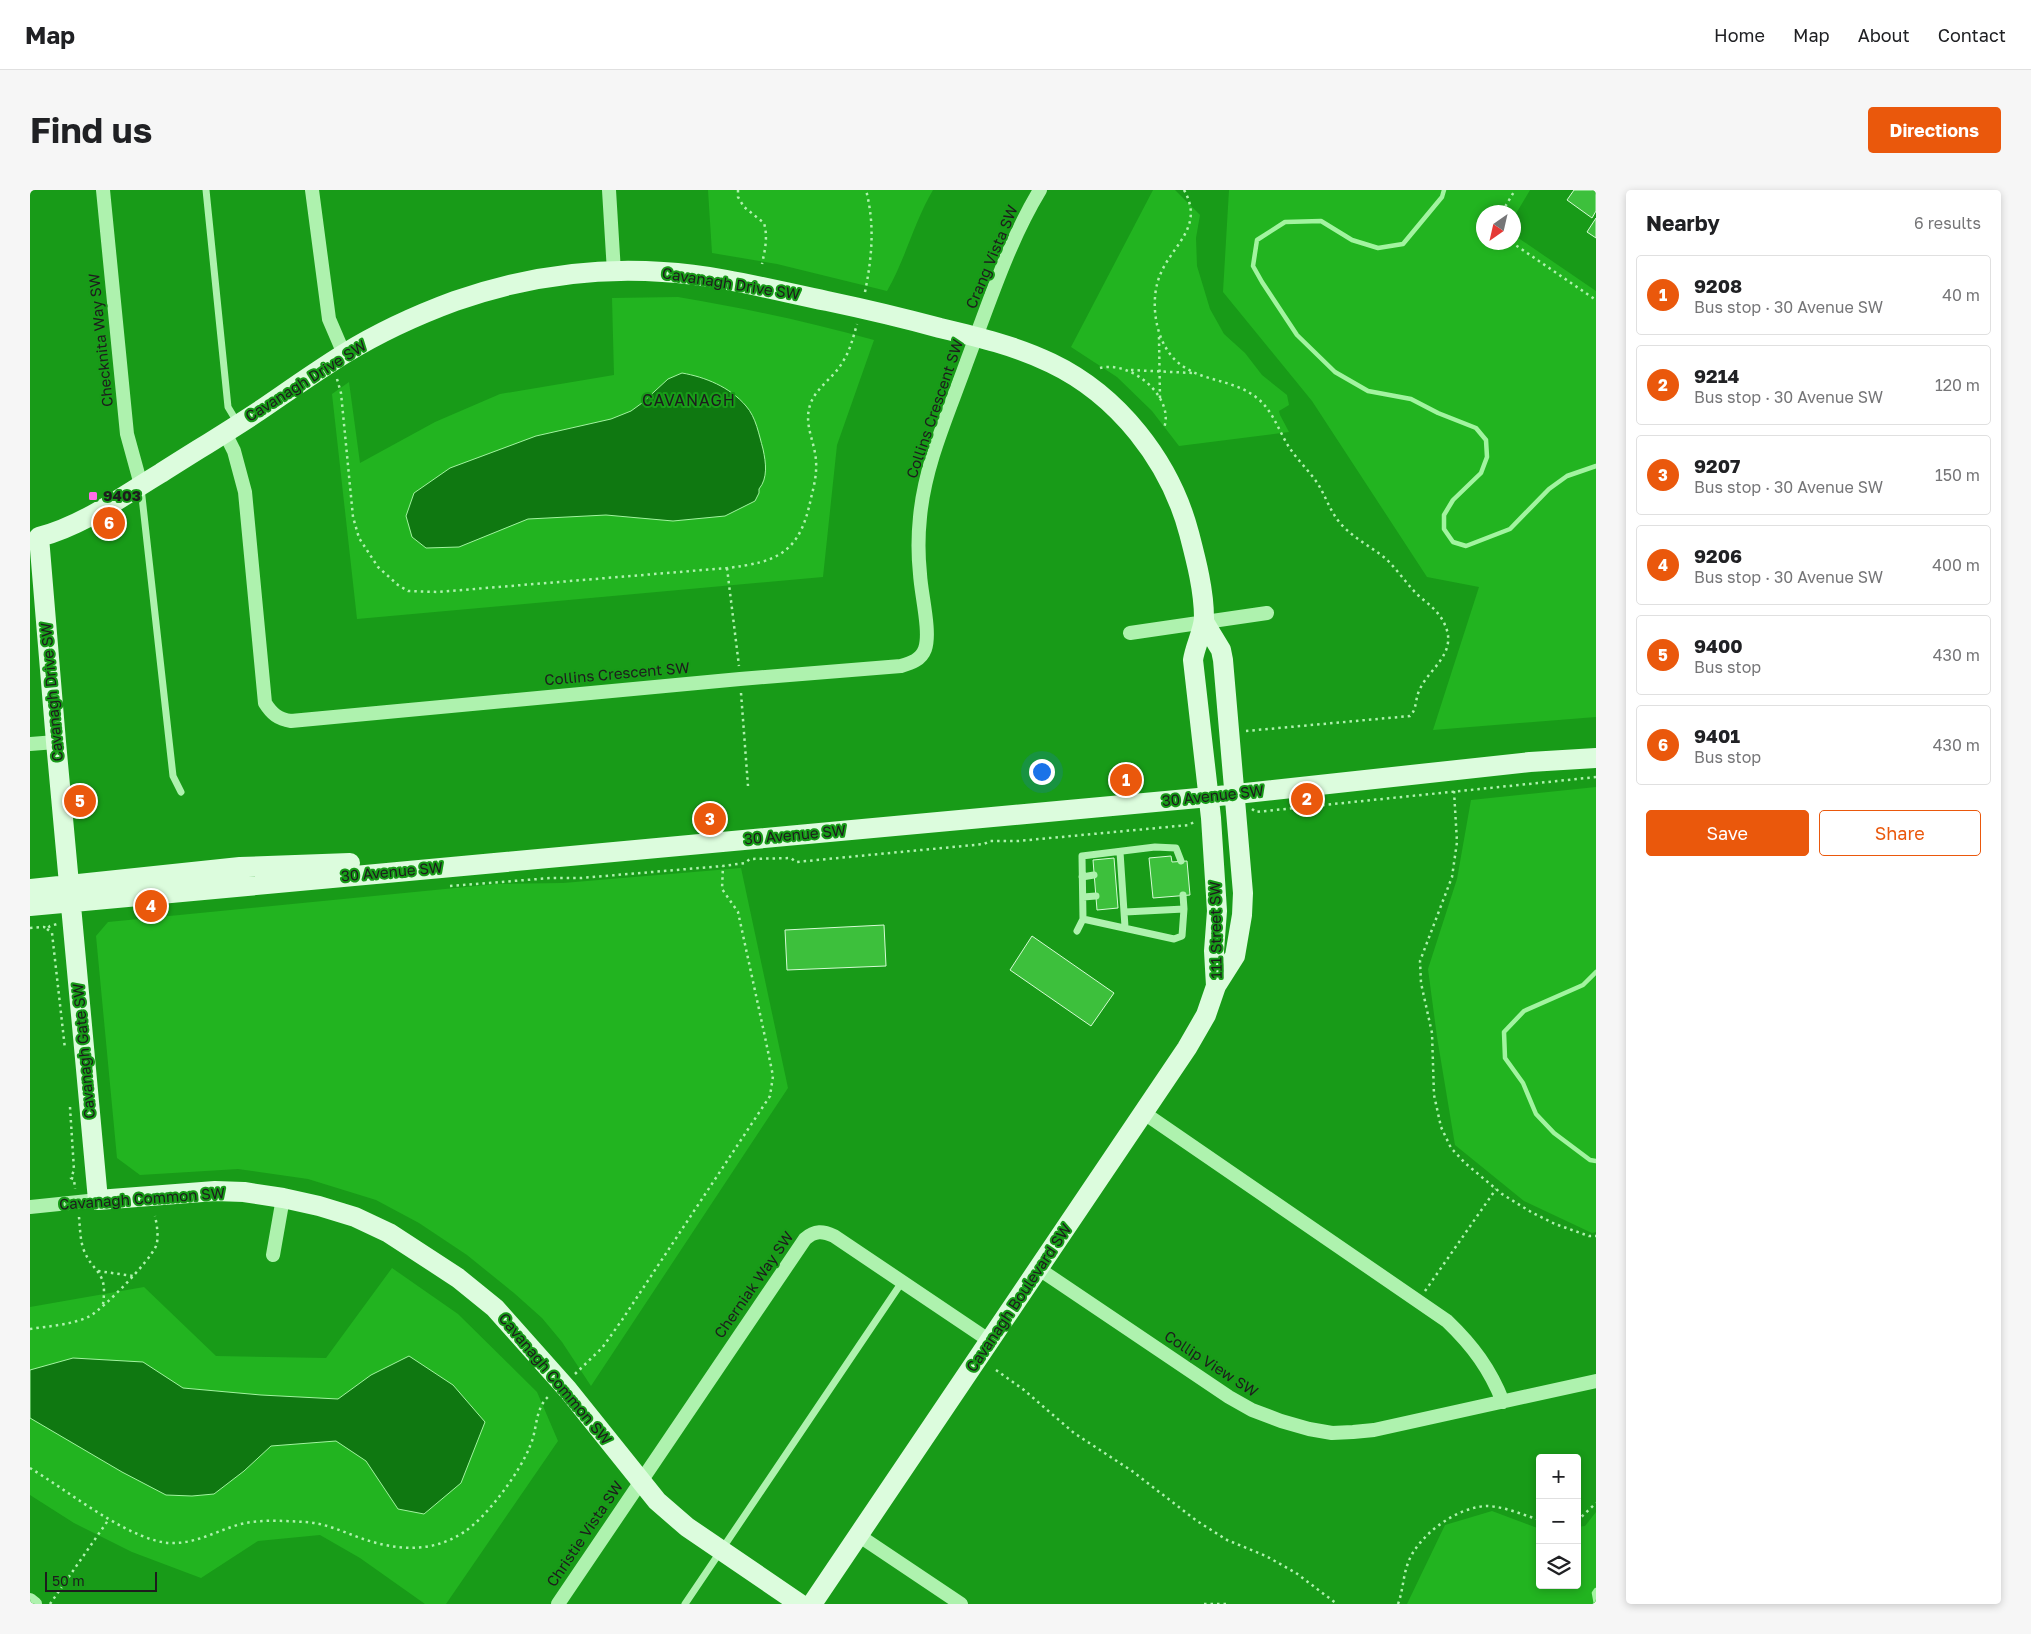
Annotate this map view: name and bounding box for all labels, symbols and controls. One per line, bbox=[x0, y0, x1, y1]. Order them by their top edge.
text: Map bbox=[25, 20, 75, 49]
text: Home bbox=[1714, 24, 1765, 46]
text: Map bbox=[1793, 24, 1830, 46]
text: About bbox=[1858, 24, 1910, 46]
text: Contact bbox=[1938, 24, 2006, 46]
button: Directions bbox=[1868, 107, 2001, 153]
text: Find us bbox=[30, 109, 152, 151]
street label: Crang Vista SW bbox=[961, 202, 1021, 311]
north arrow bbox=[1476, 205, 1521, 250]
text: Nearby bbox=[1646, 210, 1720, 236]
text: 6 results bbox=[1914, 213, 1981, 233]
street label: Cavanagh Drive SW bbox=[661, 263, 801, 303]
street label: Checknita Way SW bbox=[84, 272, 116, 408]
text: 9208 bbox=[1694, 274, 1742, 297]
text: 1 bbox=[1659, 285, 1667, 305]
text: 40 m bbox=[1942, 285, 1980, 305]
text: Bus stop · 30 Avenue SW bbox=[1694, 297, 1883, 317]
street label: Cavanagh Drive SW bbox=[242, 336, 369, 425]
street label: Collins Crescent SW bbox=[902, 337, 966, 481]
text: 9214 bbox=[1694, 364, 1739, 387]
text: 2 bbox=[1658, 375, 1668, 395]
text: 120 m bbox=[1935, 375, 1980, 395]
text: Bus stop · 30 Avenue SW bbox=[1694, 387, 1883, 407]
district label: CAVANAGH bbox=[642, 390, 736, 410]
text: 9207 bbox=[1694, 454, 1740, 477]
text: 3 bbox=[1658, 465, 1668, 485]
text: 150 m bbox=[1935, 465, 1980, 485]
text: Bus stop · 30 Avenue SW bbox=[1694, 477, 1883, 497]
place label: 9403 bbox=[103, 486, 141, 504]
marker: 9403 bbox=[87, 490, 99, 502]
pin: 6 bbox=[93, 504, 125, 542]
text: 9206 bbox=[1694, 544, 1742, 567]
text: 4 bbox=[1658, 555, 1668, 575]
text: 400 m bbox=[1932, 555, 1980, 575]
text: Bus stop · 30 Avenue SW bbox=[1694, 567, 1883, 587]
street label: Cavanagh Drive SW bbox=[36, 622, 66, 762]
text: 9400 bbox=[1694, 634, 1743, 657]
text: 5 bbox=[1658, 645, 1668, 665]
text: 430 m bbox=[1933, 645, 1980, 665]
text: Bus stop bbox=[1694, 657, 1761, 677]
street label: Collins Crescent SW bbox=[543, 658, 690, 688]
text: 9401 bbox=[1694, 724, 1740, 747]
text: 6 bbox=[1658, 735, 1668, 755]
text: 430 m bbox=[1933, 735, 1980, 755]
text: Bus stop bbox=[1694, 747, 1761, 767]
your location bbox=[1029, 759, 1055, 785]
pin: 1 bbox=[1110, 761, 1142, 799]
pin: 2 bbox=[1291, 780, 1323, 818]
street label: 30 Avenue SW bbox=[1161, 781, 1265, 809]
pin: 5 bbox=[64, 782, 96, 820]
pin: 3 bbox=[694, 800, 726, 838]
button: Save bbox=[1646, 810, 1809, 856]
button: Share bbox=[1819, 810, 1981, 856]
street label: 30 Avenue SW bbox=[743, 821, 847, 847]
street label: 30 Avenue SW bbox=[340, 858, 444, 884]
street label: 111 Street SW bbox=[1205, 881, 1225, 979]
pin: 4 bbox=[135, 887, 167, 925]
street label: Cavanagh Gate SW bbox=[68, 983, 98, 1120]
street label: Cavanagh Common SW bbox=[58, 1183, 225, 1213]
street label: Cavanagh Boulevard SW bbox=[962, 1220, 1075, 1375]
street label: Cherniak Way SW bbox=[710, 1228, 797, 1341]
street label: Cavanagh Common SW bbox=[495, 1309, 616, 1448]
street label: Collip View SW bbox=[1161, 1326, 1262, 1400]
map controls bbox=[1536, 1454, 1581, 1589]
button: + bbox=[1536, 1454, 1581, 1499]
street label: Christie Vista SW bbox=[542, 1477, 626, 1590]
button: − bbox=[1536, 1499, 1581, 1544]
button: layers bbox=[1536, 1544, 1581, 1589]
scale bar bbox=[45, 1569, 158, 1592]
text: 50 m bbox=[52, 1572, 85, 1589]

